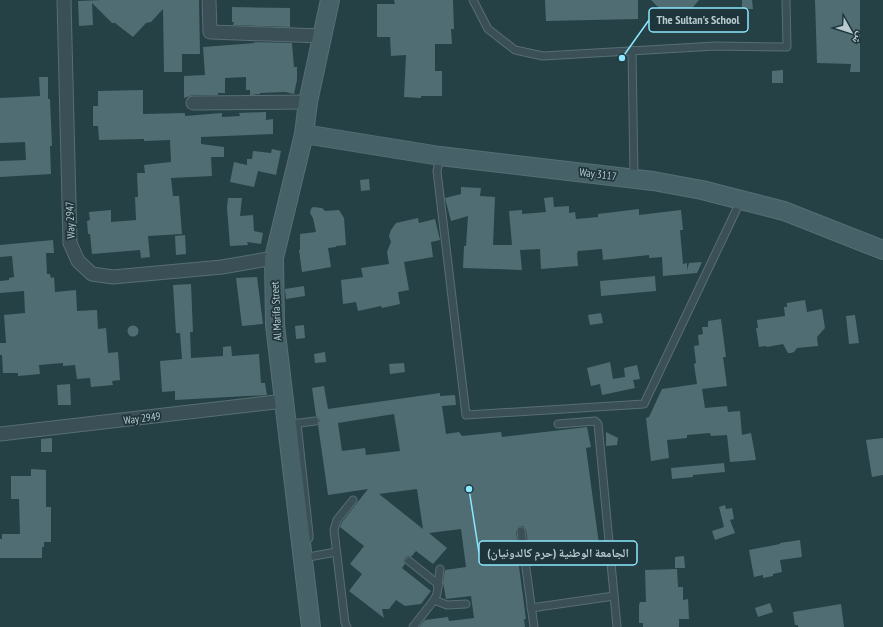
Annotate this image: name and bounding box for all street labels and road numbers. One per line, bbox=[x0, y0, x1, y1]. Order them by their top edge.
street label: Way 3117 bbox=[579, 165, 617, 183]
street label: Way 2947 bbox=[62, 201, 78, 239]
street label: Al Marifa Street bbox=[267, 281, 285, 341]
street label: Way 2949 bbox=[123, 409, 161, 427]

